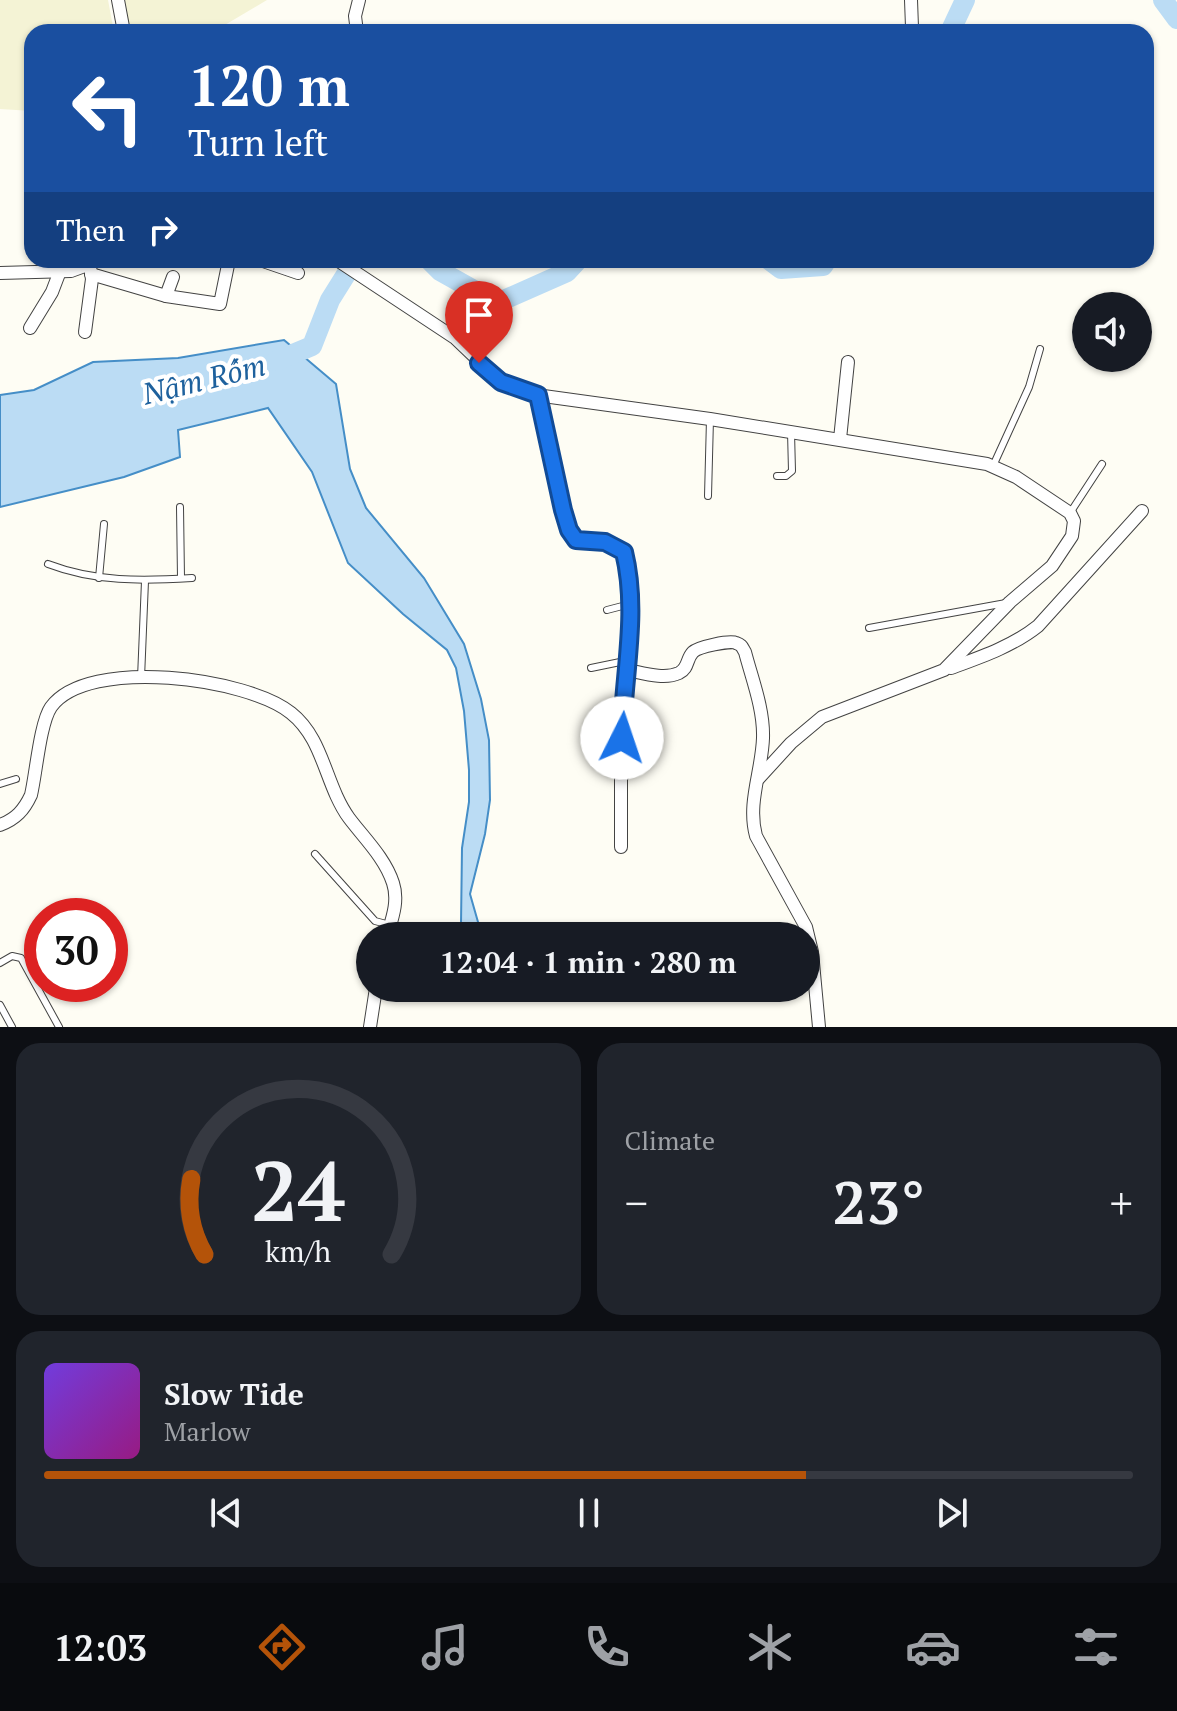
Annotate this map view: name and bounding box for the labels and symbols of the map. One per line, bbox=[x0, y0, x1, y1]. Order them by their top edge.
pin bbox=[445, 281, 513, 363]
water label: Nậm Rốm bbox=[137, 344, 270, 414]
position arrow bbox=[580, 696, 664, 780]
speed limit sign: 30 bbox=[24, 898, 128, 1002]

